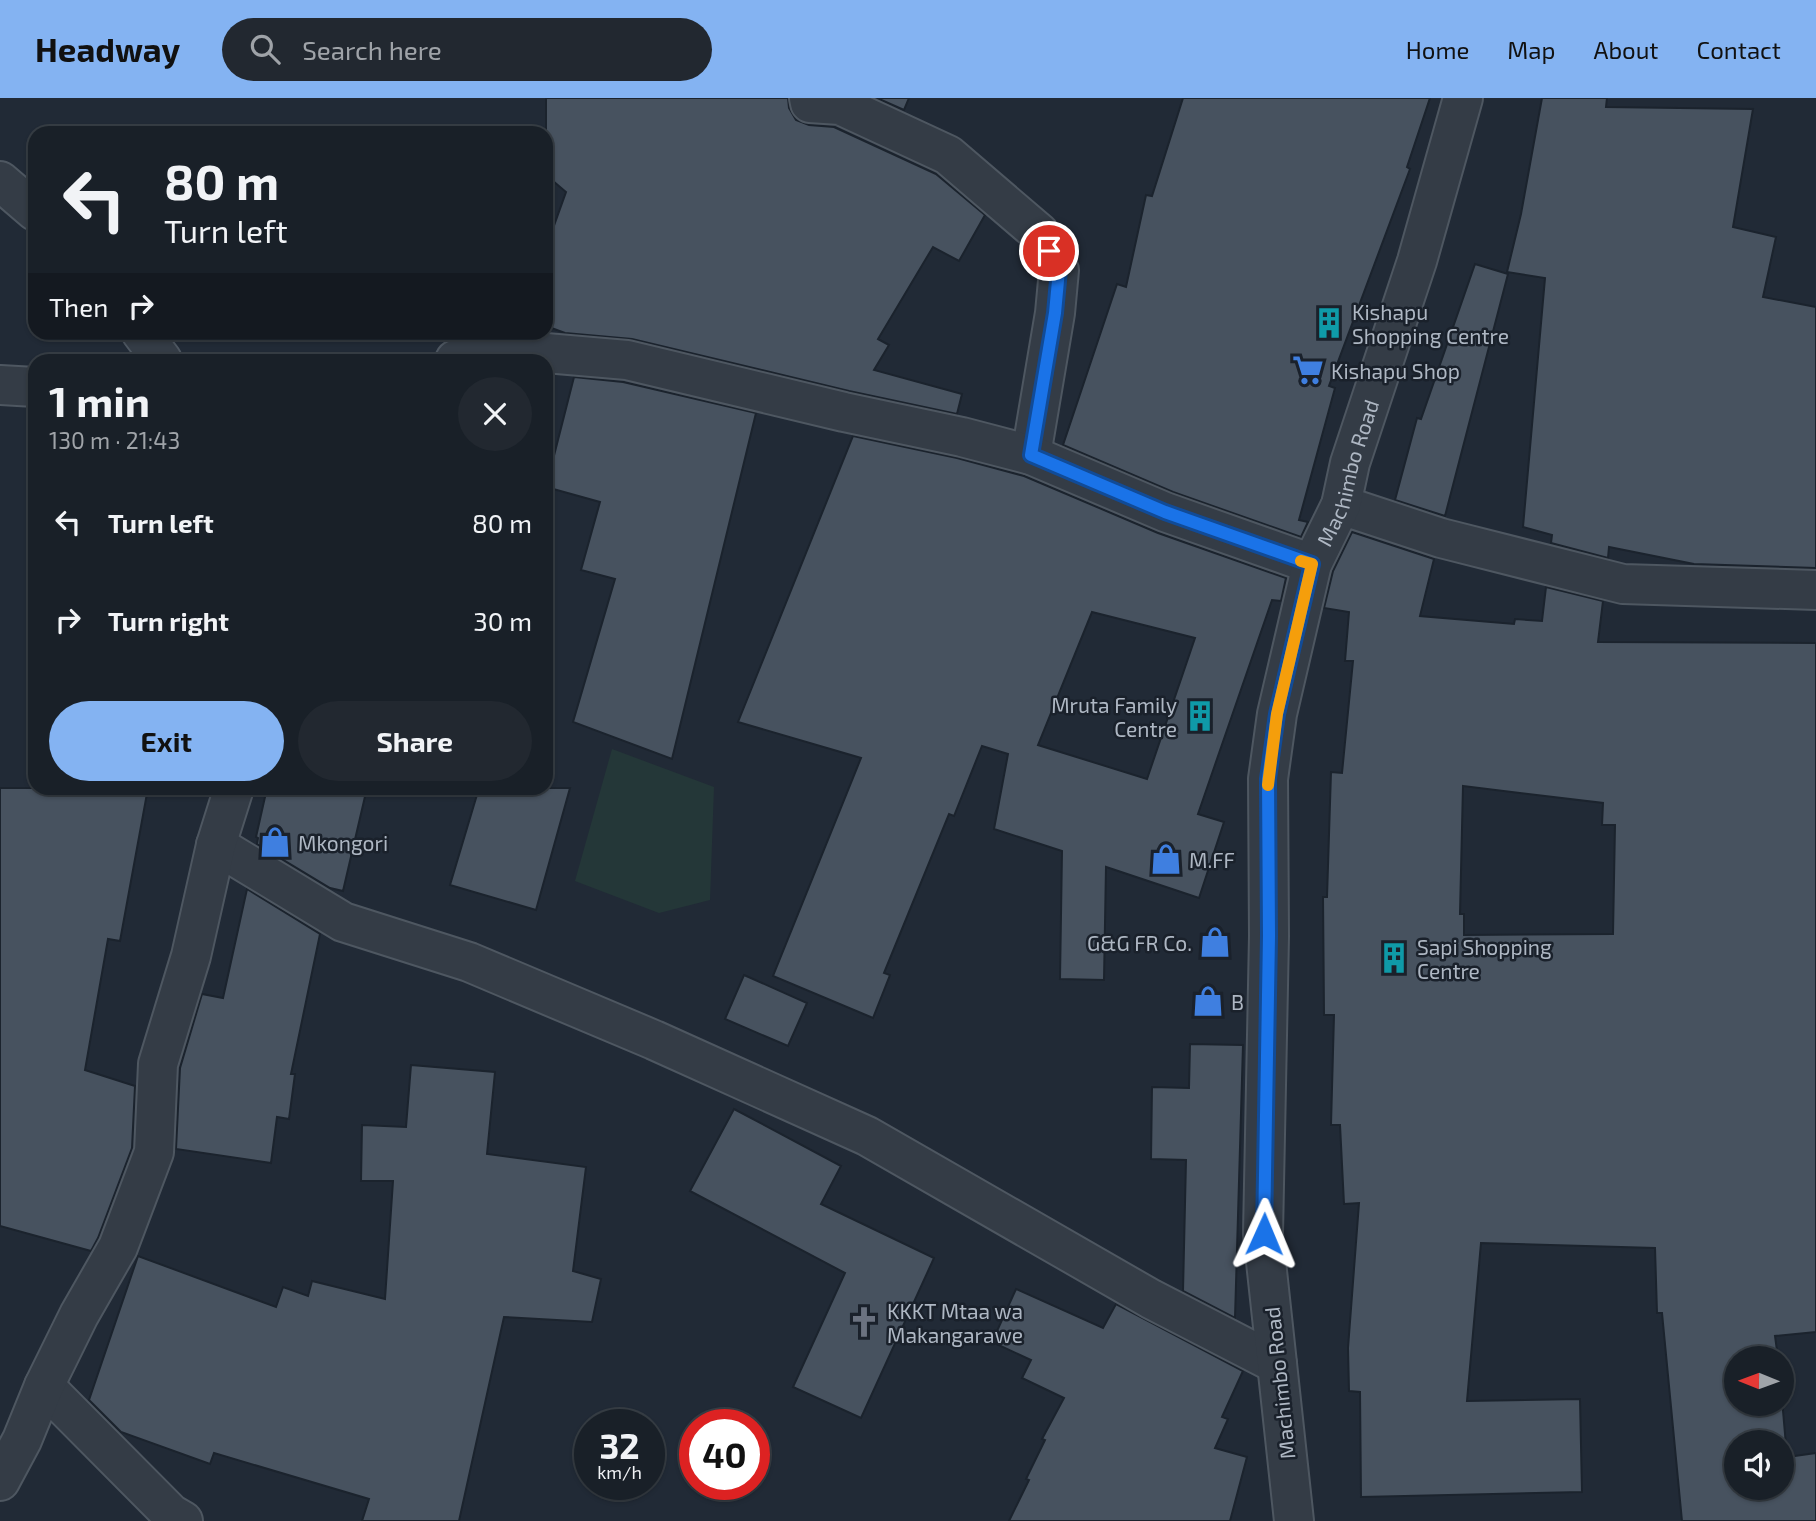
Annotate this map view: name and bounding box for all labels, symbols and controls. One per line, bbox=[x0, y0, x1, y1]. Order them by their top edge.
search box bbox=[222, 18, 712, 81]
text: Headway bbox=[35, 29, 180, 69]
icon: search bbox=[246, 30, 284, 68]
text: Search here bbox=[302, 34, 442, 65]
text: Home bbox=[1406, 35, 1469, 64]
text: Map bbox=[1507, 35, 1555, 64]
text: About bbox=[1593, 35, 1659, 64]
text: Contact bbox=[1697, 35, 1781, 64]
text: 80 m bbox=[164, 151, 279, 210]
icon: left bbox=[49, 154, 140, 245]
text: Turn left bbox=[164, 211, 288, 249]
pin bbox=[1019, 221, 1079, 281]
icon: arrive bbox=[1030, 232, 1068, 270]
icon: right bbox=[122, 287, 160, 325]
text: Then bbox=[49, 291, 108, 322]
place label: Kishapu Shopping Centre bbox=[1352, 299, 1509, 348]
building icon: Kishapu Shopping Centre bbox=[1312, 306, 1346, 340]
supermarket icon: Kishapu Shop bbox=[1291, 353, 1325, 387]
place label: Kishapu Shop bbox=[1331, 358, 1460, 383]
text: 1 min bbox=[49, 375, 150, 425]
button: close bbox=[458, 377, 532, 451]
street label: Machimbo Road bbox=[1311, 396, 1383, 550]
text: 130 m · 21:43 bbox=[49, 426, 180, 454]
icon: left bbox=[49, 503, 87, 541]
text: Turn left bbox=[108, 507, 214, 538]
text: 80 m bbox=[472, 507, 532, 538]
icon: right bbox=[49, 601, 87, 639]
text: Turn right bbox=[108, 605, 229, 636]
text: 30 m bbox=[473, 605, 532, 636]
place label: Mruta Family Centre bbox=[1051, 692, 1177, 741]
building icon: Mruta Family Centre bbox=[1183, 699, 1217, 733]
button: Exit bbox=[49, 701, 284, 781]
button: Share bbox=[298, 701, 532, 781]
shop icon: Mkongori bbox=[258, 825, 292, 859]
place label: Mkongori bbox=[298, 830, 388, 855]
shop icon: M.FF bbox=[1149, 842, 1183, 876]
place label: M.FF bbox=[1189, 847, 1235, 872]
shop icon: G&G FR Co. bbox=[1198, 925, 1232, 959]
place label: G&G FR Co. bbox=[1087, 930, 1192, 955]
place label: Sapi Shopping Centre bbox=[1417, 934, 1552, 983]
building icon: Sapi Shopping Centre bbox=[1377, 941, 1411, 975]
shop icon: B bbox=[1191, 984, 1225, 1018]
place label: B bbox=[1231, 989, 1244, 1014]
position arrow bbox=[1227, 1197, 1301, 1271]
place label: KKKT Mtaa wa Makangarawe bbox=[887, 1298, 1023, 1347]
church icon: KKKT Mtaa wa Makangarawe bbox=[847, 1305, 881, 1339]
street label: Machimbo Road bbox=[1259, 1306, 1299, 1460]
north arrow bbox=[1724, 1346, 1794, 1416]
map controls bbox=[1724, 1346, 1794, 1500]
speed limit sign: 40 bbox=[679, 1409, 770, 1500]
text: 32 bbox=[599, 1424, 640, 1466]
button: sound bbox=[1724, 1430, 1794, 1500]
text: km/h bbox=[597, 1461, 642, 1483]

